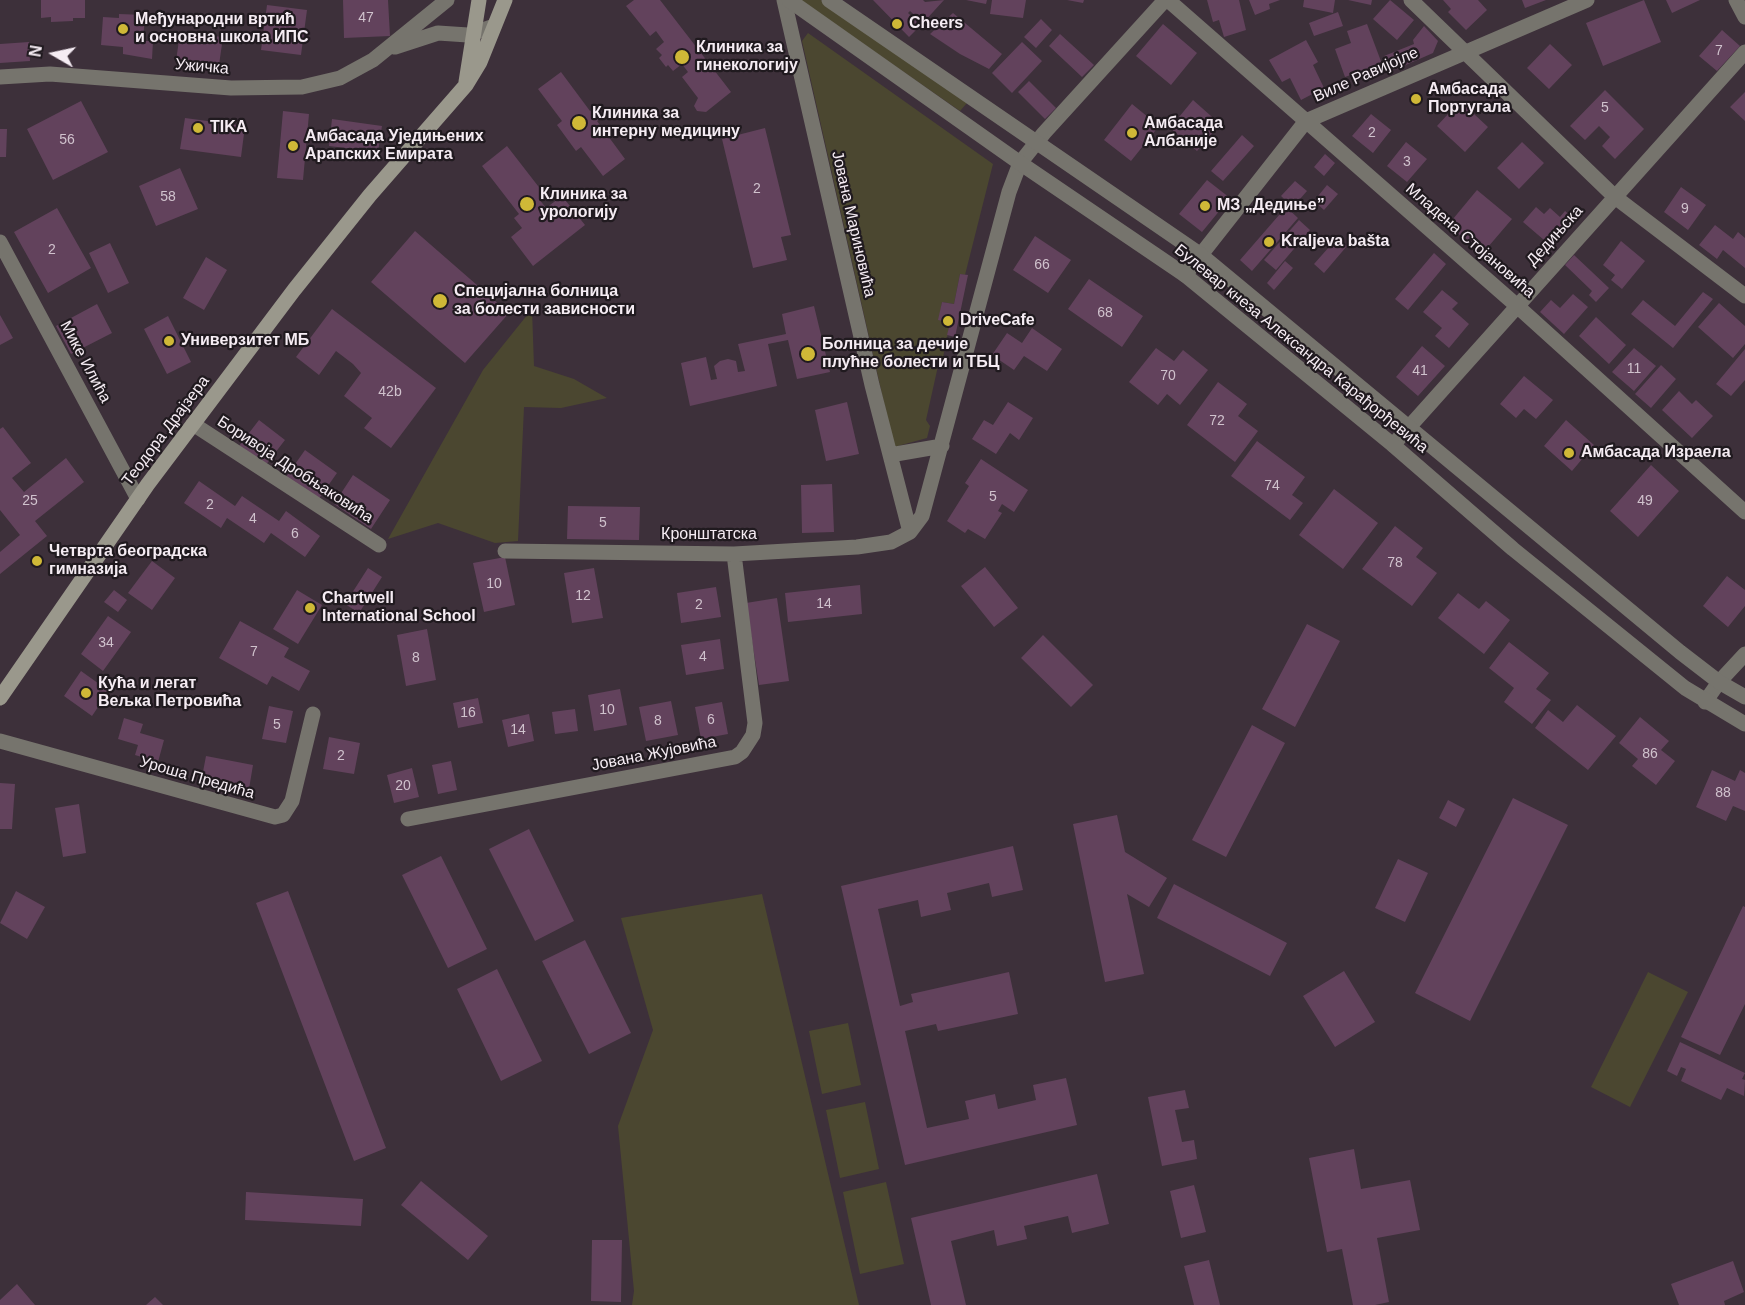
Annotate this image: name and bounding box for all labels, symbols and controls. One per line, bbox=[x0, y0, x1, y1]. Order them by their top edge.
place label: Међународни вртић и основна школа ИПС bbox=[135, 10, 309, 48]
house number: 47 bbox=[358, 10, 374, 26]
place label: Cheers bbox=[909, 14, 963, 34]
marker: Cheers bbox=[890, 17, 904, 31]
marker: Међународни вртић и основна школа ИПС bbox=[116, 22, 130, 36]
north arrow bbox=[24, 24, 84, 84]
place label: Клиника за гинекологију bbox=[696, 38, 798, 76]
street label: Виле Равијојле bbox=[1310, 43, 1422, 107]
house number: 7 bbox=[1715, 43, 1723, 59]
text: N bbox=[26, 44, 45, 58]
marker: Клиника за гинекологију bbox=[673, 48, 691, 66]
street label: Ужичка bbox=[174, 55, 230, 79]
place label: Амбасада Португала bbox=[1428, 80, 1511, 118]
marker: Амбасада Португала bbox=[1409, 92, 1423, 106]
house number: 5 bbox=[1601, 100, 1609, 116]
place label: Клиника за интерну медицину bbox=[592, 104, 740, 142]
marker: Клиника за интерну медицину bbox=[570, 114, 588, 132]
place label: Амбасада Албаније bbox=[1144, 114, 1223, 152]
place label: TIKA bbox=[210, 118, 247, 138]
marker: TIKA bbox=[191, 121, 205, 135]
house number: 2 bbox=[1368, 125, 1376, 141]
marker: Амбасада Албаније bbox=[1125, 126, 1139, 140]
place label: Амбасада Уједињених Арапских Емирата bbox=[305, 127, 484, 165]
house number: 56 bbox=[59, 132, 75, 148]
marker: Амбасада Уједињених Арапских Емирата bbox=[286, 139, 300, 153]
street label: Јована Мариновића bbox=[827, 149, 879, 299]
house number: 3 bbox=[1403, 154, 1411, 170]
street label: Младена Стојановића bbox=[1401, 180, 1539, 302]
house number: 2 bbox=[753, 181, 761, 197]
place label: Клиника за урологију bbox=[540, 185, 627, 223]
house number: 58 bbox=[160, 189, 176, 205]
marker: Клиника за урологију bbox=[518, 195, 536, 213]
place label: МЗ „Дедиње” bbox=[1217, 196, 1325, 216]
marker: МЗ „Дедиње” bbox=[1198, 199, 1212, 213]
house number: 9 bbox=[1681, 201, 1689, 217]
street label: Дедињска bbox=[1523, 202, 1587, 270]
place label: Kraljeva bašta bbox=[1281, 232, 1390, 252]
marker: Kraljeva bašta bbox=[1262, 235, 1276, 249]
street label: Булевар кнеза Александра Карађорђевића bbox=[1170, 241, 1432, 457]
house number: 2 bbox=[48, 242, 56, 258]
house number: 66 bbox=[1034, 257, 1050, 273]
place label: Специјална болница за болести зависности bbox=[454, 282, 635, 320]
marker: Специјална болница за болести зависности bbox=[431, 292, 449, 310]
house number: 68 bbox=[1097, 305, 1113, 321]
place label: DriveCafe bbox=[960, 311, 1035, 331]
marker: DriveCafe bbox=[941, 314, 955, 328]
street label: Мике Илића bbox=[55, 318, 115, 406]
place label: Универзитет МБ bbox=[181, 331, 309, 351]
marker: Универзитет МБ bbox=[162, 334, 176, 348]
place label: Болница за дечије плућне болести и ТБЦ bbox=[822, 335, 999, 373]
marker: Болница за дечије плућне болести и ТБЦ bbox=[799, 345, 817, 363]
house number: 11 bbox=[1627, 361, 1641, 377]
house number: 41 bbox=[1412, 363, 1428, 379]
house number: 70 bbox=[1160, 368, 1176, 384]
street label: Теодора Драјзера bbox=[118, 372, 214, 490]
house number: 42b bbox=[378, 384, 402, 400]
street label: Боривоја Дробњаковића bbox=[213, 412, 377, 528]
house number: 72 bbox=[1209, 413, 1225, 429]
place label: Амбасада Израела bbox=[1581, 443, 1731, 463]
marker: Амбасада Израела bbox=[1562, 446, 1576, 460]
house number: 74 bbox=[1264, 478, 1280, 494]
house number: 5 bbox=[989, 489, 997, 505]
house number: 25 bbox=[22, 493, 38, 509]
house number: 49 bbox=[1637, 493, 1653, 509]
house number: 2 bbox=[206, 497, 214, 513]
house number: 4 bbox=[249, 511, 257, 527]
house number: 5 bbox=[599, 515, 607, 531]
street label: Кронштатска bbox=[661, 525, 757, 545]
house number: 6 bbox=[291, 526, 299, 542]
place label: Четврта београдска гимназија bbox=[49, 542, 207, 580]
marker: Четврта београдска гимназија bbox=[30, 554, 44, 568]
house number: 78 bbox=[1387, 555, 1403, 571]
house number: 10 bbox=[486, 576, 502, 592]
house number: 12 bbox=[575, 588, 591, 604]
place label: Chartwell International School bbox=[322, 589, 476, 627]
house number: 14 bbox=[816, 596, 832, 612]
house number: 2 bbox=[695, 597, 703, 613]
marker: Chartwell International School bbox=[303, 601, 317, 615]
house number: 34 bbox=[98, 635, 114, 651]
house number: 7 bbox=[250, 644, 258, 660]
house number: 4 bbox=[699, 649, 707, 665]
house number: 8 bbox=[412, 650, 420, 666]
place label: Кућа и легат Вељка Петровића bbox=[98, 674, 241, 712]
marker: Кућа и легат Вељка Петровића bbox=[79, 686, 93, 700]
house number: 10 bbox=[599, 702, 615, 718]
house number: 16 bbox=[460, 705, 476, 721]
house number: 6 bbox=[707, 712, 715, 728]
house number: 8 bbox=[654, 713, 662, 729]
house number: 5 bbox=[273, 717, 281, 733]
house number: 14 bbox=[510, 722, 526, 738]
street label: Јована Жујовића bbox=[590, 733, 718, 775]
house number: 86 bbox=[1642, 746, 1658, 762]
house number: 2 bbox=[337, 748, 345, 764]
street label: Уроша Предића bbox=[137, 752, 257, 804]
house number: 20 bbox=[395, 778, 411, 794]
house number: 88 bbox=[1715, 785, 1731, 801]

